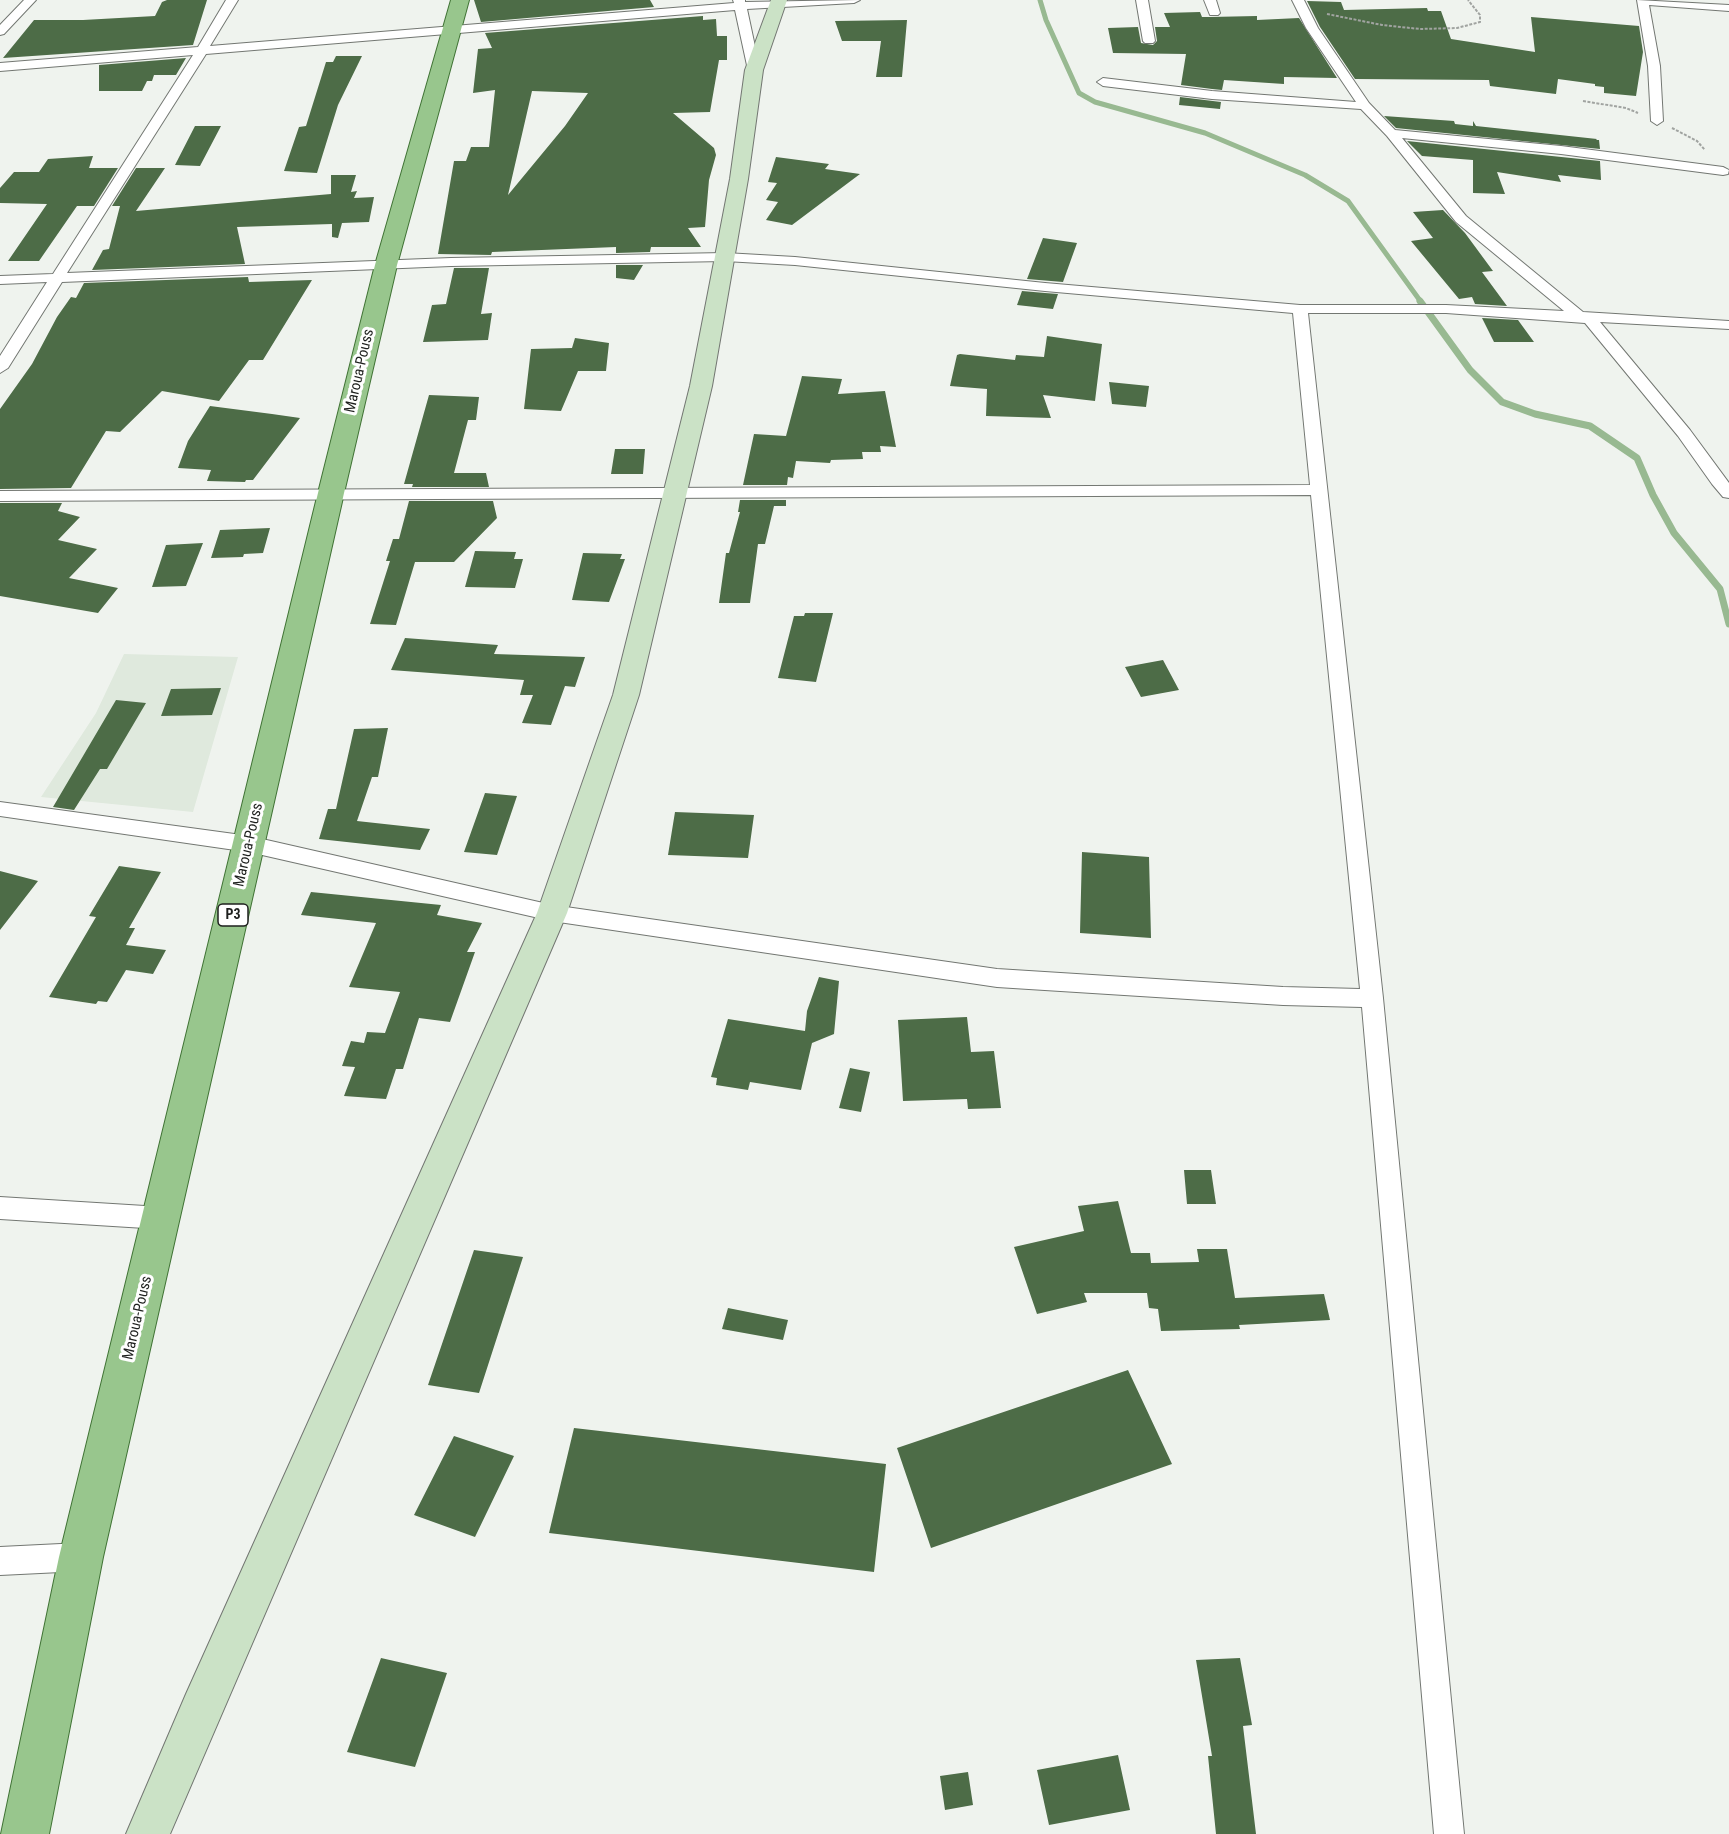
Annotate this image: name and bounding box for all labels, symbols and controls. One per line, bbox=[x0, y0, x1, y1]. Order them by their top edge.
street label: Maroua-Pouss bbox=[342, 327, 378, 415]
street label: Maroua-Pouss bbox=[231, 801, 267, 889]
road number: P3 bbox=[218, 904, 248, 926]
street label: Maroua-Pouss bbox=[120, 1274, 156, 1362]

